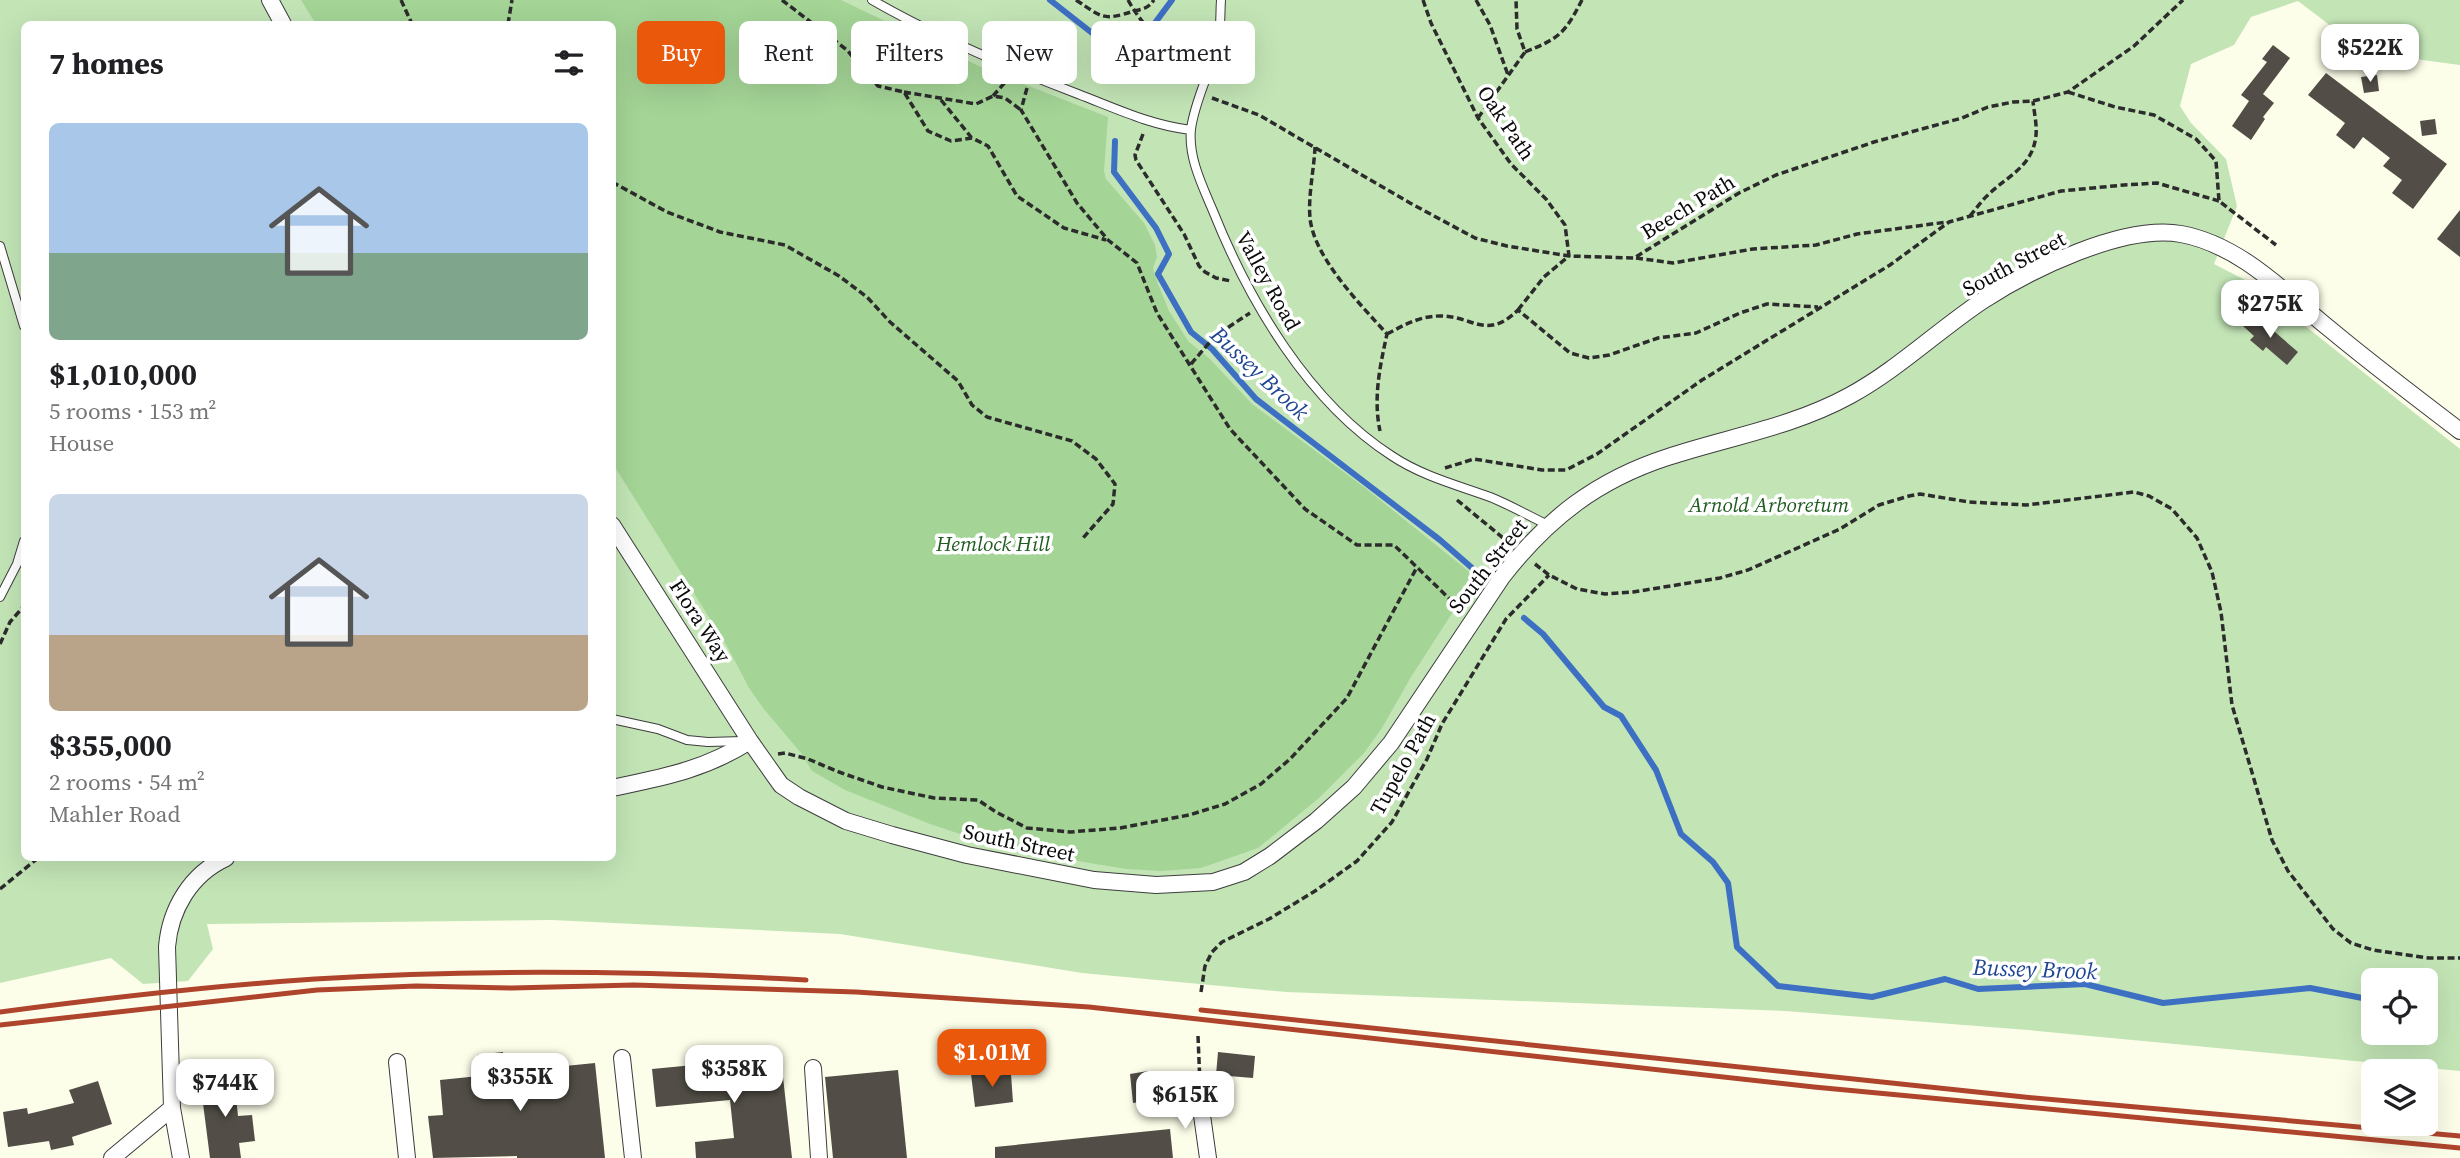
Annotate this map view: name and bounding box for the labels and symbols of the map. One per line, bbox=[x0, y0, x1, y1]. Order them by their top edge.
pin: $522K bbox=[2321, 24, 2419, 84]
street label: Oak Path bbox=[1471, 80, 1542, 166]
street label: Beech Path bbox=[1635, 167, 1740, 246]
street label: South Street bbox=[1957, 224, 2071, 303]
street label: Valley Road bbox=[1229, 226, 1308, 336]
pin: $275K bbox=[2221, 280, 2319, 340]
water label: Bussey Brook bbox=[1203, 318, 1316, 427]
park label: Arnold Arboretum bbox=[1688, 490, 1849, 519]
street label: South Street bbox=[1441, 512, 1534, 619]
park label: Hemlock Hill bbox=[935, 529, 1050, 558]
street label: Flora Way bbox=[663, 574, 738, 668]
street label: Tupelo Path bbox=[1363, 708, 1442, 820]
street label: South Street bbox=[961, 817, 1078, 868]
water label: Bussey Brook bbox=[1971, 951, 2098, 987]
pin: $1.01M bbox=[935, 1030, 1049, 1089]
pin: $358K bbox=[685, 1046, 783, 1105]
pin: $355K bbox=[471, 1054, 569, 1113]
pin: $744K bbox=[176, 1060, 274, 1119]
pin: $615K bbox=[1136, 1072, 1234, 1131]

